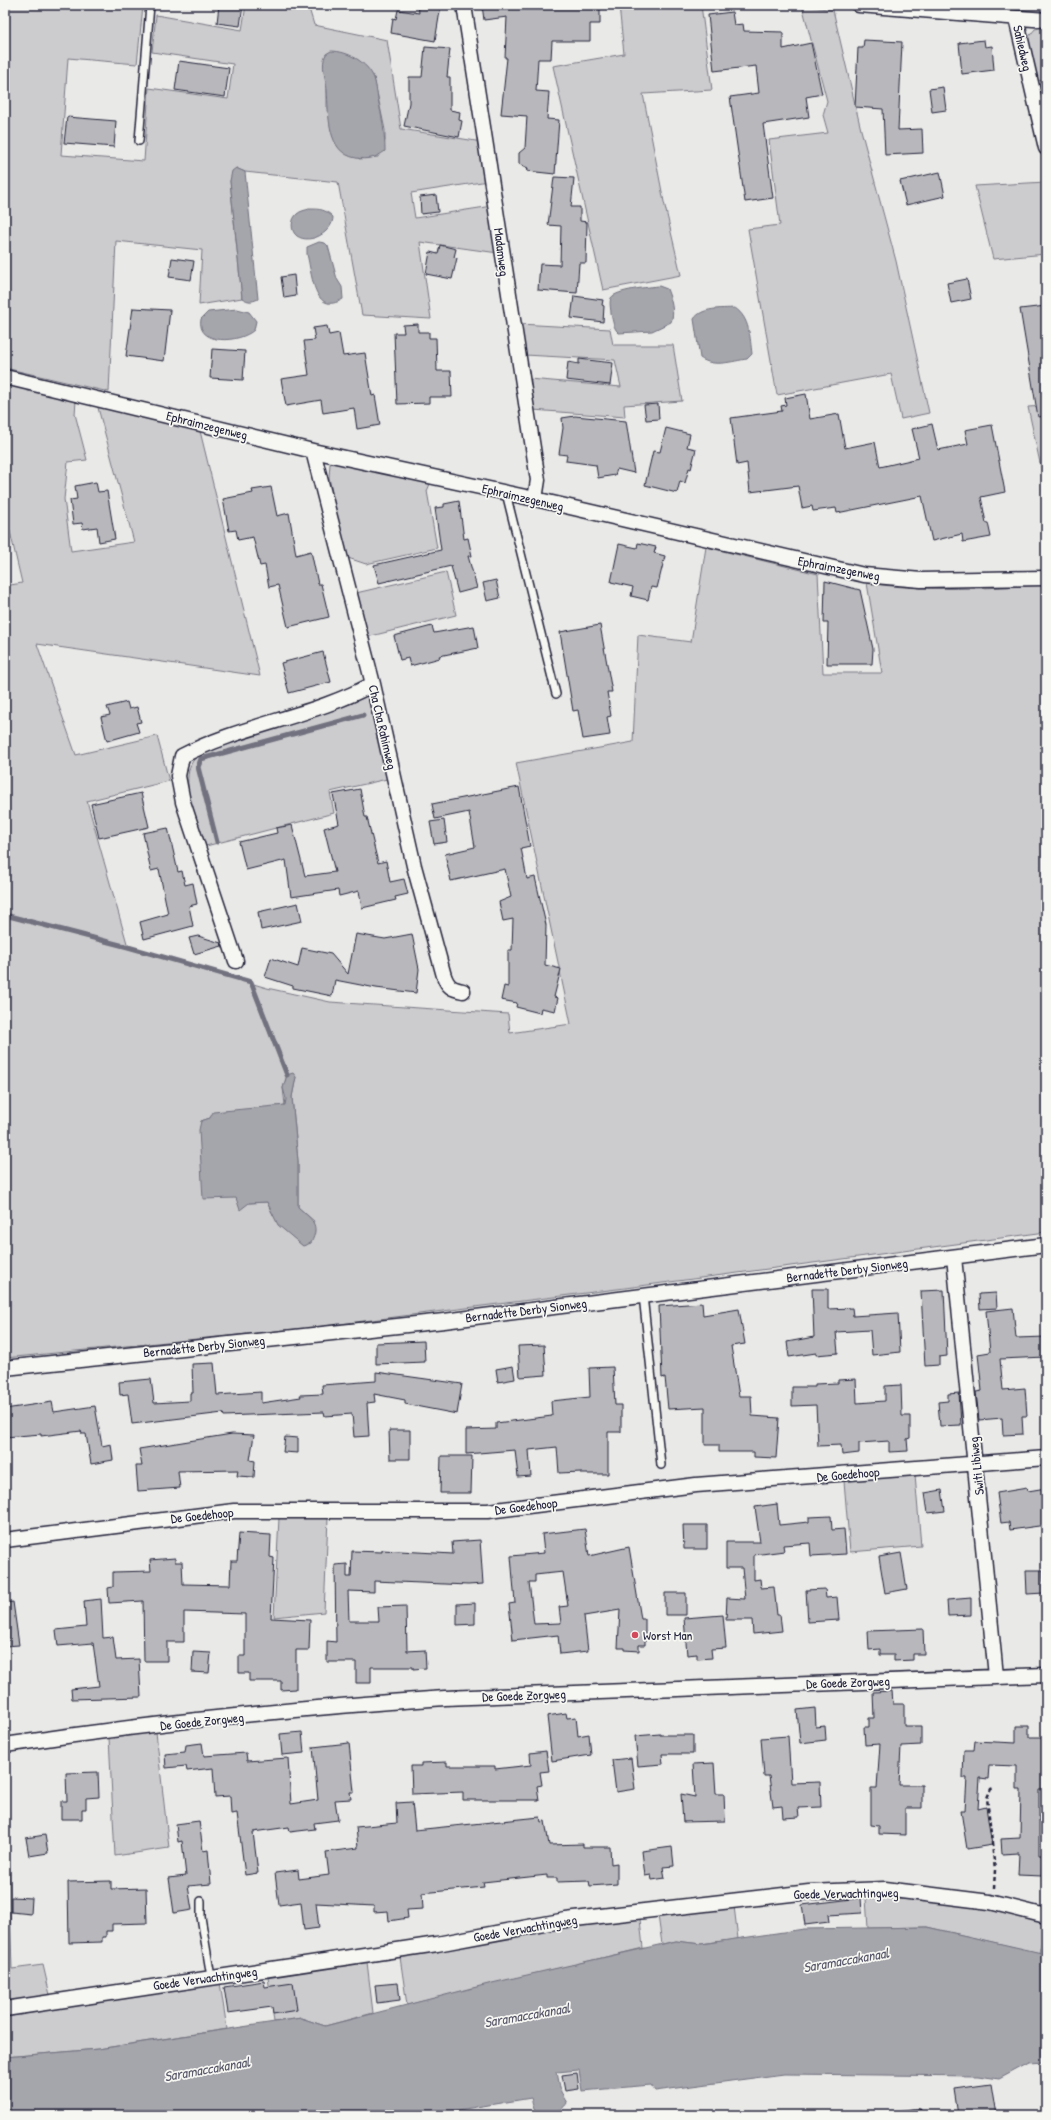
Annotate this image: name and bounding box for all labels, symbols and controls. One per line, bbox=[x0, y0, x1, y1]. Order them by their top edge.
street label: Sahiedweg bbox=[1009, 23, 1037, 73]
street label: Madamweg bbox=[490, 227, 514, 278]
street label: Ephraimzegenweg bbox=[164, 406, 250, 444]
street label: Ephraimzegenweg bbox=[480, 479, 566, 515]
street label: Ephraimzegenweg bbox=[796, 551, 882, 585]
street label: Cha Cha Rahimweg bbox=[364, 683, 402, 771]
street label: Bernadette Derby Sionweg bbox=[785, 1254, 909, 1286]
street label: Bernadette Derby Sionweg bbox=[464, 1294, 588, 1326]
street label: Bernadette Derby Sionweg bbox=[142, 1331, 266, 1361]
street label: Switi Libiweg bbox=[964, 1436, 988, 1496]
street label: De Goedehoop bbox=[816, 1462, 880, 1486]
street label: De Goedehoop bbox=[494, 1493, 559, 1519]
street label: De Goedehoop bbox=[170, 1503, 235, 1527]
place label: Worst Man bbox=[643, 1626, 693, 1644]
marker: Worst Man bbox=[630, 1630, 640, 1640]
street label: De Goede Zorgweg bbox=[806, 1672, 890, 1692]
street label: De Goede Zorgweg bbox=[482, 1685, 566, 1705]
street label: De Goede Zorgweg bbox=[159, 1708, 245, 1734]
street label: Goede Verwachtingweg bbox=[793, 1883, 899, 1903]
street label: Goede Verwachtingweg bbox=[472, 1910, 578, 1946]
water label: Saramaccakanaal bbox=[802, 1942, 891, 1976]
street label: Goede Verwachtingweg bbox=[152, 1962, 258, 1994]
water label: Saramaccakanaal bbox=[483, 1997, 572, 2031]
water label: Saramaccakanaal bbox=[163, 2051, 252, 2085]

